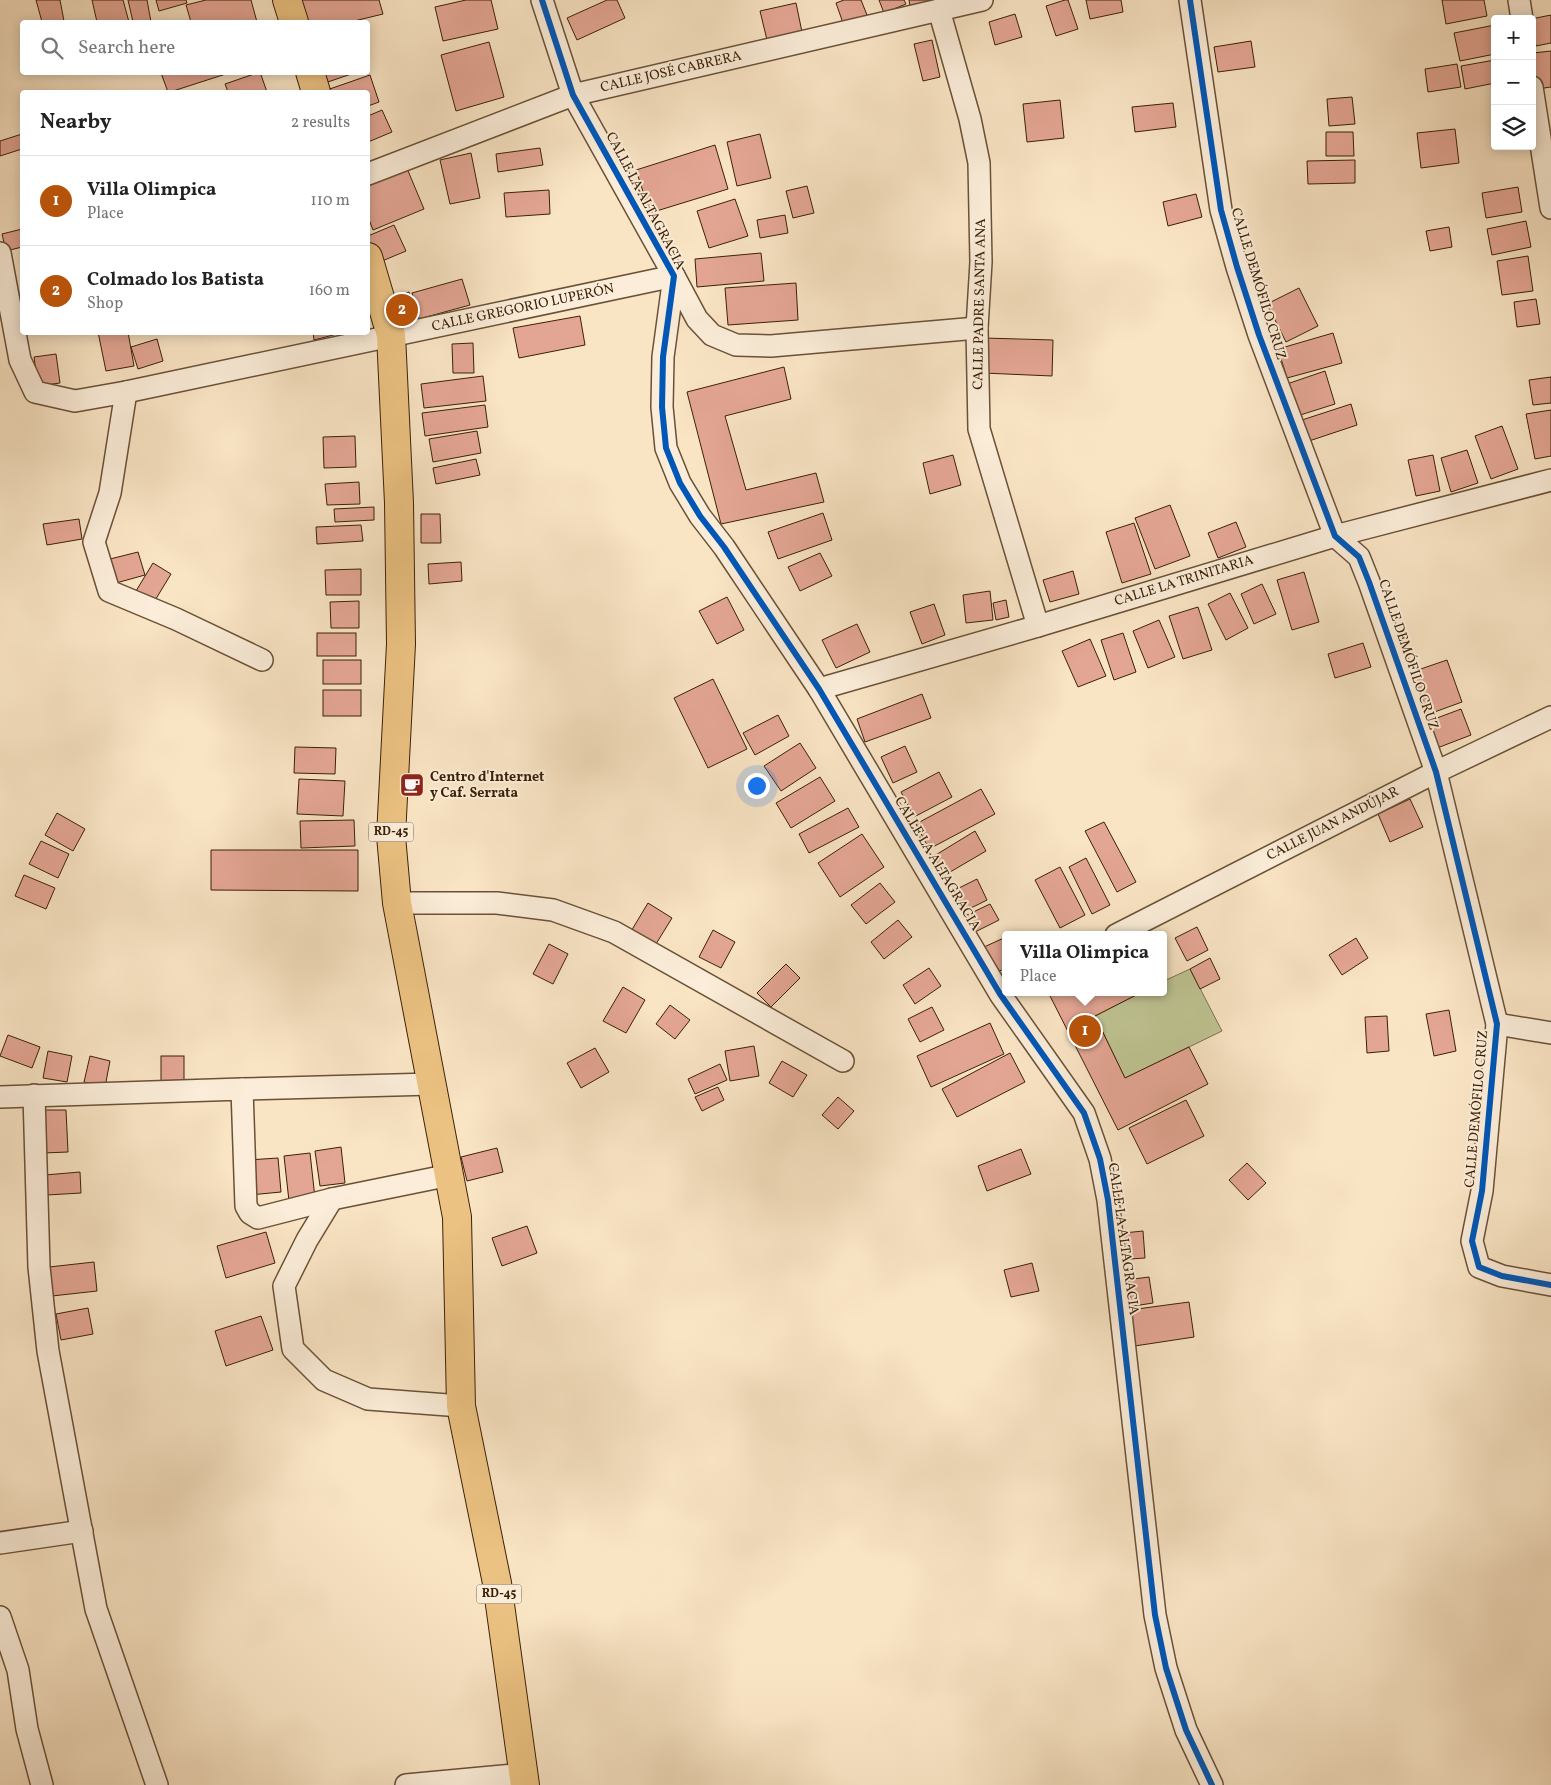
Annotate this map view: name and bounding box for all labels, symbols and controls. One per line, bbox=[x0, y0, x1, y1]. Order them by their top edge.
map controls bbox=[1491, 15, 1536, 150]
button: + bbox=[1491, 15, 1536, 60]
search box bbox=[20, 20, 370, 75]
icon: search bbox=[38, 34, 66, 62]
text: Search here bbox=[78, 35, 175, 61]
street label: CALLE JOSÉ CABRERA bbox=[599, 46, 744, 97]
button: − bbox=[1491, 60, 1536, 105]
button: layers bbox=[1491, 105, 1536, 150]
text: Nearby bbox=[40, 108, 111, 137]
text: 2 results bbox=[291, 112, 350, 134]
street label: CALLE LA ALTAGRACIA bbox=[601, 129, 689, 273]
text: Villa Olimpica bbox=[87, 177, 216, 203]
text: 1 bbox=[53, 190, 59, 212]
text: 110 m bbox=[311, 190, 350, 212]
text: Place bbox=[87, 203, 124, 225]
street label: CALLE DEMÓFILO CRUZ bbox=[1226, 205, 1291, 362]
street label: CALLE PADRE SANTA ANA bbox=[969, 218, 991, 390]
text: Colmado los Batista bbox=[87, 267, 264, 293]
street label: CALLE GREGORIO LUPERÓN bbox=[430, 278, 616, 337]
text: 2 bbox=[52, 280, 60, 302]
text: 160 m bbox=[309, 280, 350, 302]
pin: 2 bbox=[386, 291, 418, 329]
text: Shop bbox=[87, 293, 123, 315]
street label: CALLE LA TRINITARIA bbox=[1112, 551, 1256, 611]
street label: CALLE DEMÓFILO CRUZ bbox=[1373, 577, 1444, 733]
place label: Centro d'Internet y Caf. Serrata bbox=[430, 768, 544, 803]
cafe icon: Centro d'Internet y Caf. Serrata bbox=[399, 772, 425, 798]
your location bbox=[744, 773, 770, 799]
street label: CALLE JUAN ANDÚJAR bbox=[1263, 781, 1403, 866]
street label: CALLE LA ALTAGRACIA bbox=[889, 793, 985, 935]
road number: RD-45 bbox=[368, 822, 414, 842]
popup bbox=[1002, 931, 1167, 996]
text: Villa Olimpica bbox=[1020, 940, 1149, 966]
text: Place bbox=[1020, 966, 1057, 988]
pin: 1 bbox=[1069, 1012, 1101, 1050]
street label: CALLE DEMÓFILO CRUZ bbox=[1460, 1029, 1493, 1189]
street label: CALLE LA ALTAGRACIA bbox=[1103, 1162, 1143, 1316]
road number: RD-45 bbox=[476, 1585, 522, 1604]

